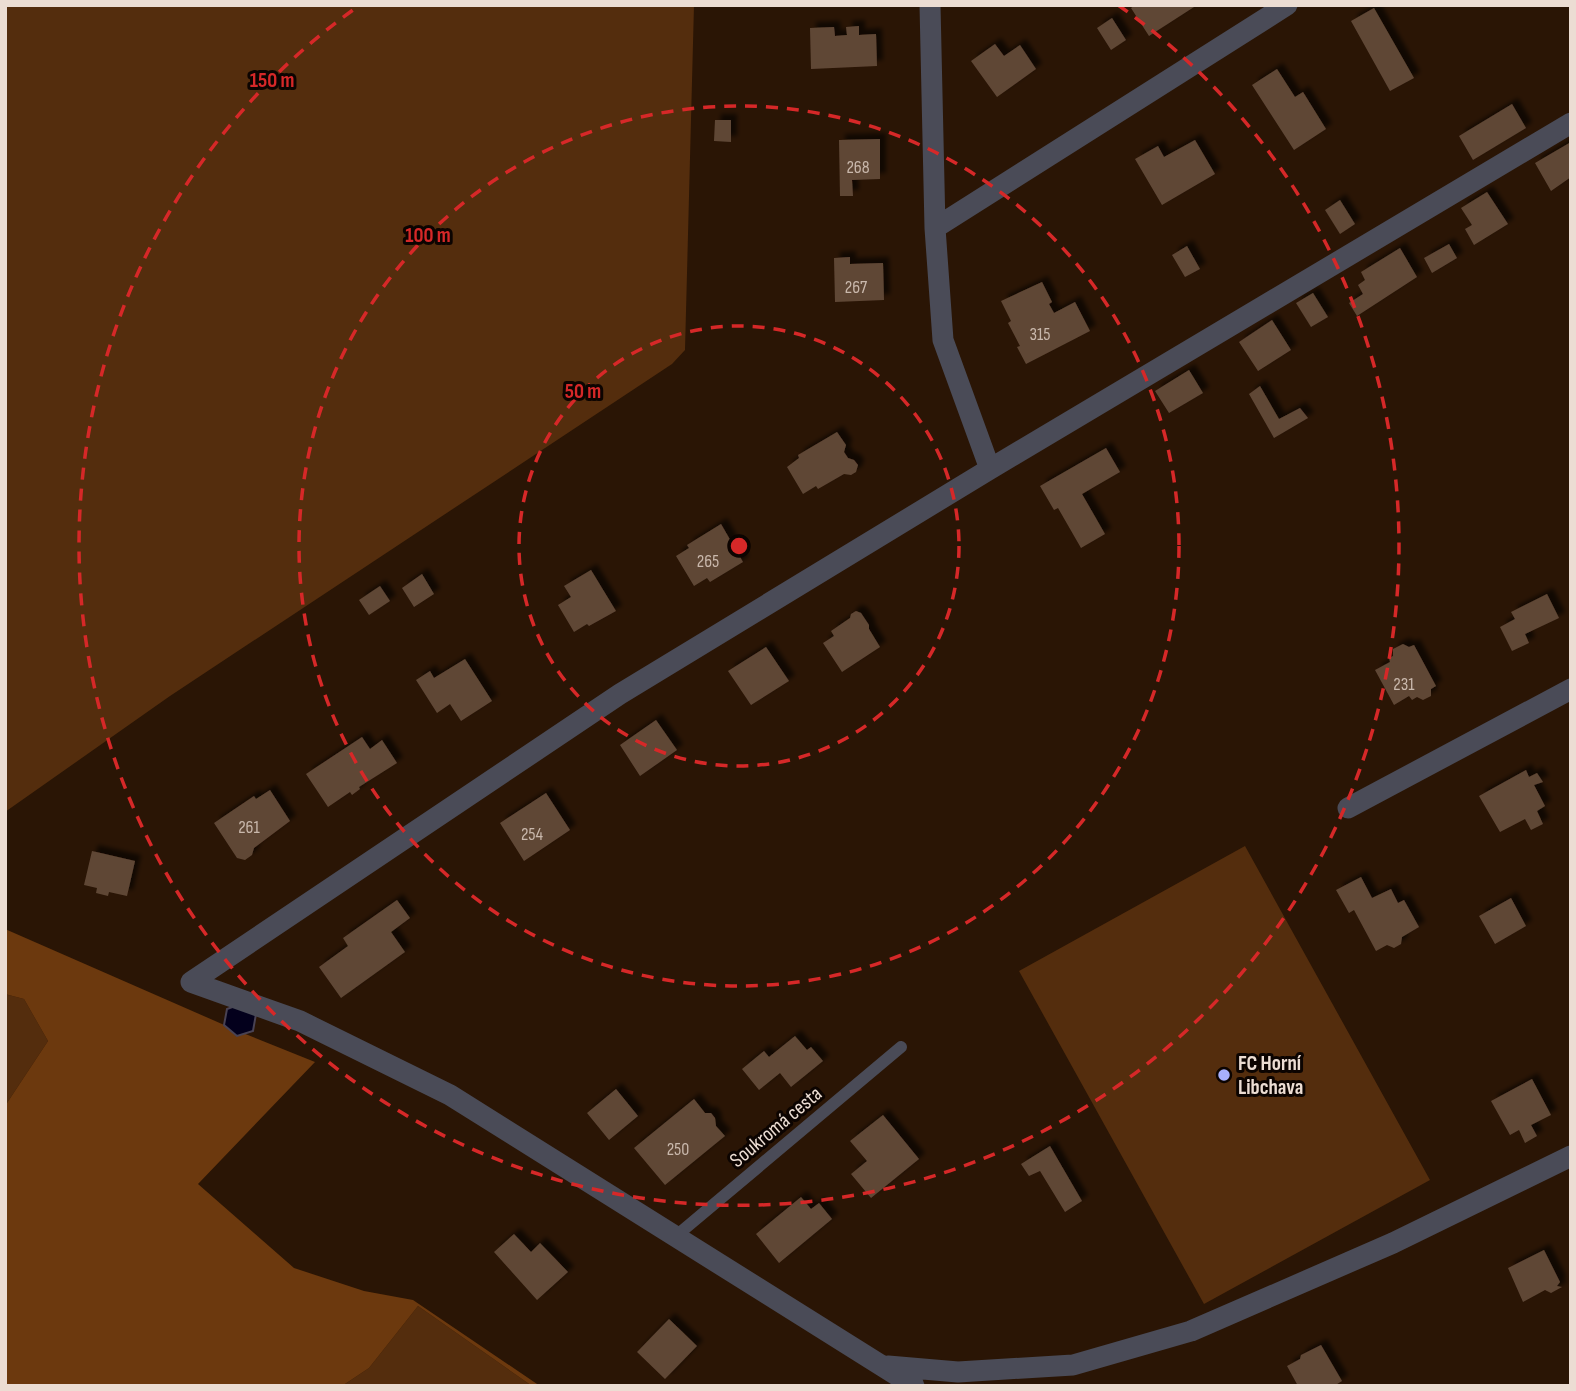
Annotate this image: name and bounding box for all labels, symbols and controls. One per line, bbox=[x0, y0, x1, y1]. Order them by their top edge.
text: 150 m bbox=[250, 68, 294, 93]
house number: 268 bbox=[846, 157, 870, 178]
text: 100 m bbox=[405, 223, 451, 248]
house number: 267 bbox=[845, 277, 868, 298]
house number: 315 bbox=[1029, 324, 1051, 345]
text: 50 m bbox=[565, 379, 601, 404]
centre of rings bbox=[727, 534, 751, 558]
house number: 265 bbox=[697, 551, 719, 572]
house number: 231 bbox=[1393, 674, 1415, 695]
house number: 261 bbox=[238, 817, 260, 838]
house number: 254 bbox=[521, 824, 544, 845]
place label: FC Horní Libchava bbox=[1238, 1051, 1303, 1100]
marker: FC Horní Libchava bbox=[1216, 1067, 1232, 1083]
street label: Soukromá cesta bbox=[725, 1081, 827, 1173]
house number: 250 bbox=[667, 1139, 689, 1160]

